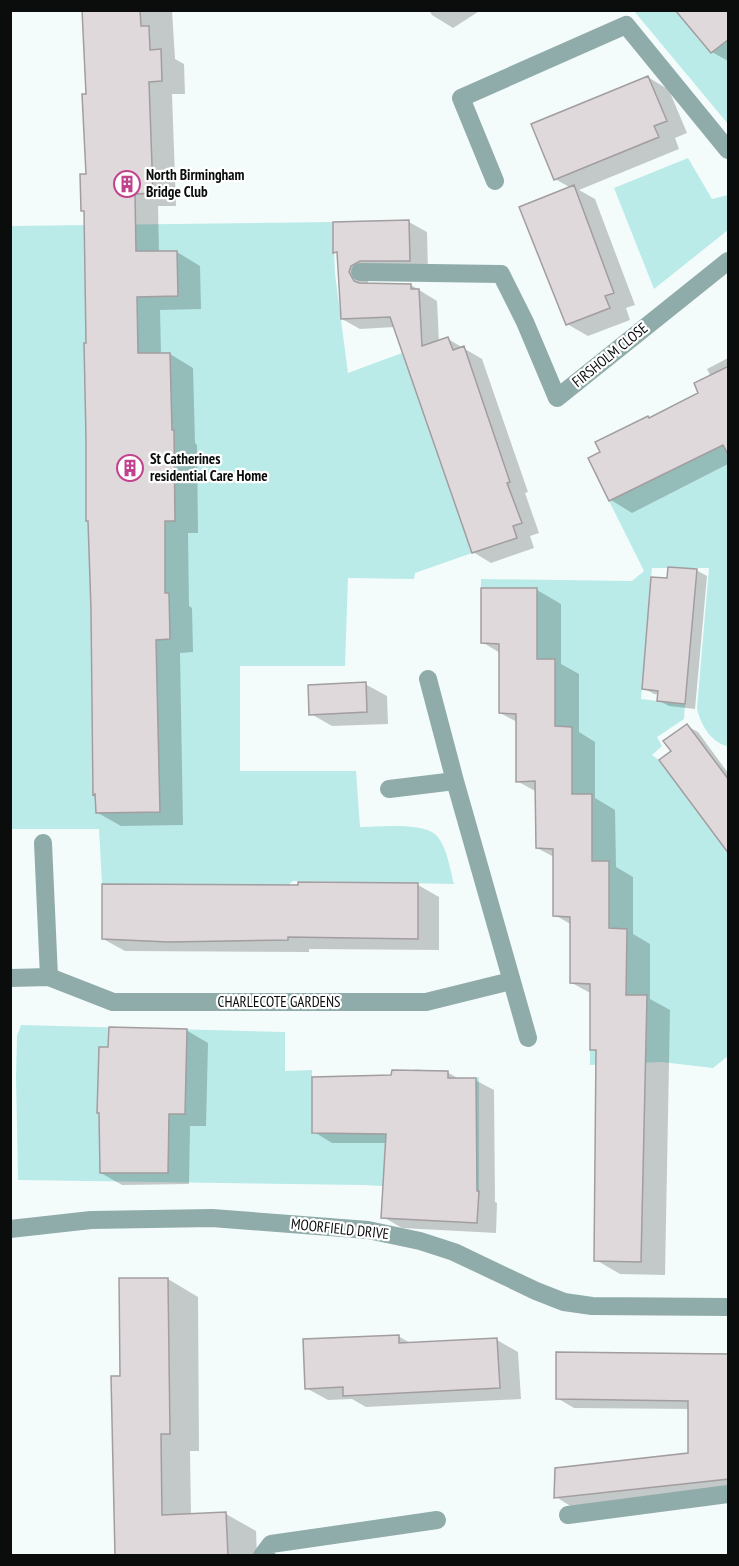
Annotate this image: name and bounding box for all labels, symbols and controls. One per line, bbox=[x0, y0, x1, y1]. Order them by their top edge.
place label: North Birmingham Bridge Club bbox=[146, 165, 244, 201]
building icon: North Birmingham Bridge Club bbox=[112, 169, 142, 199]
street label: FIRSHOLM CLOSE bbox=[568, 318, 651, 391]
place label: St Catherines residential Care Home bbox=[150, 449, 268, 485]
building icon: St Catherines residential Care Home bbox=[115, 453, 145, 483]
street label: CHARLECOTE GARDENS bbox=[218, 992, 340, 1011]
street label: MOORFIELD DRIVE bbox=[290, 1214, 390, 1243]

